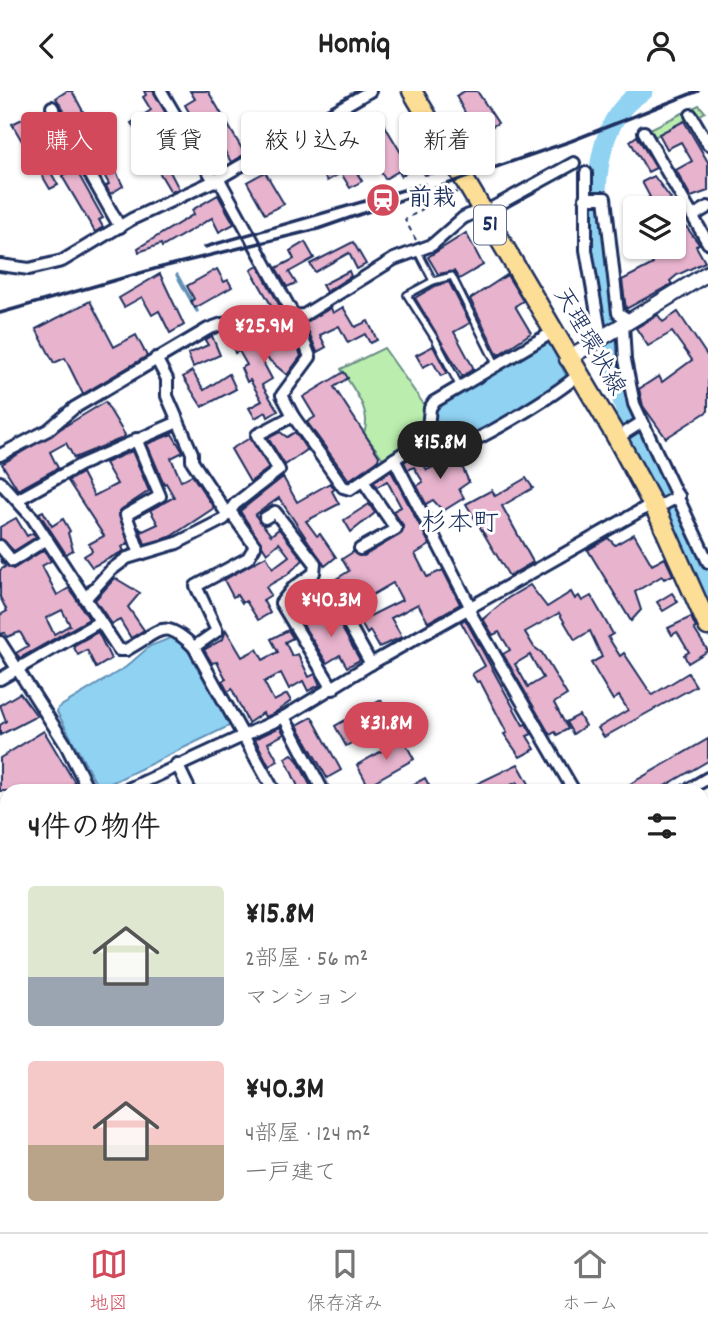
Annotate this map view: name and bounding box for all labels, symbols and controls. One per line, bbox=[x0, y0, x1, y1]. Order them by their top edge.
text: Homiq bbox=[318, 23, 390, 69]
icon: back bbox=[28, 27, 66, 65]
icon: person bbox=[642, 27, 680, 65]
chip: 購入 bbox=[21, 112, 117, 175]
chip: 賃貸 bbox=[131, 112, 227, 175]
chip: 絞り込み bbox=[241, 112, 385, 175]
chip: 新着 bbox=[399, 112, 495, 175]
station icon: 前栽 bbox=[364, 181, 402, 219]
place label: 前栽 bbox=[408, 183, 456, 217]
map controls bbox=[623, 196, 686, 259]
button: layers bbox=[623, 196, 686, 259]
road number: 51 bbox=[474, 205, 506, 245]
street label: 天理環状線 bbox=[543, 282, 633, 402]
pin: ¥25.9M bbox=[207, 306, 321, 365]
text: ¥25.9M bbox=[234, 311, 294, 344]
pin: ¥15.8M bbox=[383, 421, 497, 481]
text: ¥15.8M bbox=[413, 427, 467, 460]
district label: 杉本町 bbox=[421, 506, 499, 543]
pin: ¥40.3M bbox=[274, 580, 388, 639]
text: ¥40.3M bbox=[301, 585, 361, 618]
pin: ¥31.8M bbox=[329, 703, 443, 762]
text: ¥31.8M bbox=[360, 708, 412, 741]
icon: filters bbox=[643, 807, 681, 845]
text: 4件の物件 bbox=[28, 809, 160, 852]
text: ¥15.8M bbox=[245, 895, 315, 938]
icon: home bbox=[84, 914, 168, 998]
text: 2部屋 · 56 m² bbox=[245, 944, 368, 977]
text: マンション bbox=[245, 983, 359, 1016]
text: ¥40.3M bbox=[245, 1070, 324, 1113]
icon: home bbox=[84, 1089, 168, 1173]
text: 4部屋 · 124 m² bbox=[245, 1119, 370, 1152]
text: 一戸建て bbox=[245, 1158, 337, 1191]
tab: 地図 bbox=[90, 1245, 128, 1319]
tab: 保存済み bbox=[307, 1245, 383, 1319]
tab: ホーム bbox=[562, 1245, 618, 1319]

